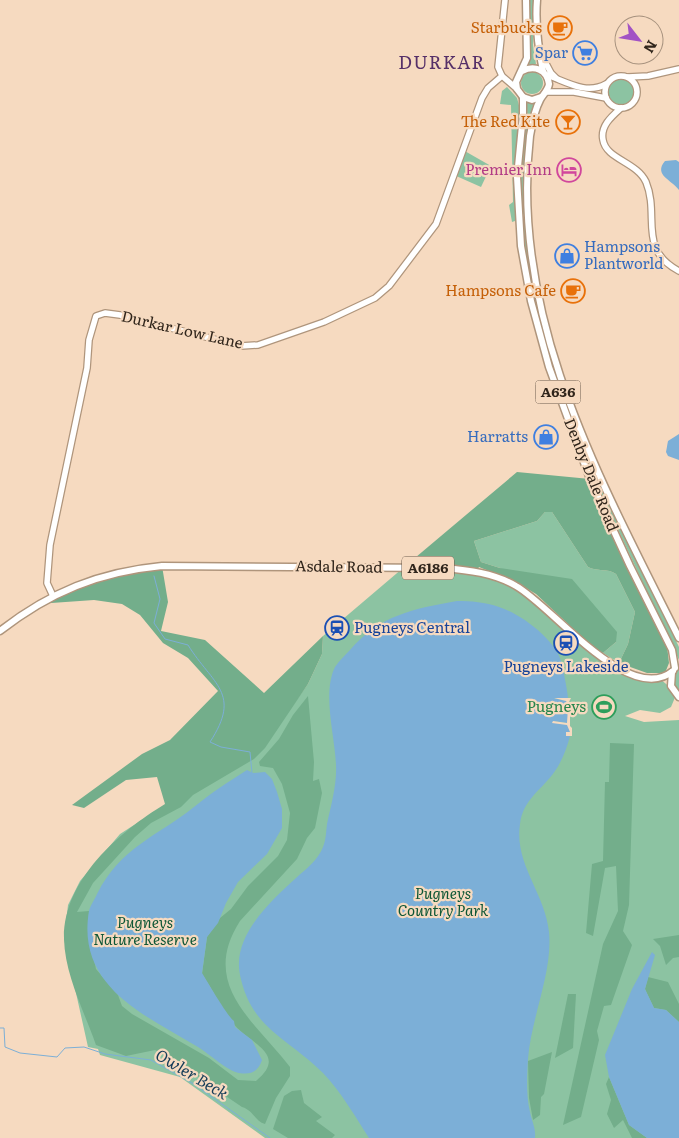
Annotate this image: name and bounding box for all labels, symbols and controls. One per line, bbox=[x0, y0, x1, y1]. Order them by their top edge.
place label: Starbucks bbox=[471, 15, 542, 38]
cafe icon: Starbucks bbox=[547, 15, 573, 41]
north arrow bbox=[614, 15, 664, 65]
text: N bbox=[639, 37, 663, 58]
place label: Spar bbox=[535, 40, 568, 63]
supermarket icon: Spar bbox=[572, 40, 598, 66]
district label: DURKAR bbox=[398, 48, 486, 75]
place label: The Red Kite bbox=[461, 109, 550, 132]
bar icon: The Red Kite bbox=[555, 109, 581, 135]
place label: Premier Inn bbox=[465, 157, 552, 180]
hotel icon: Premier Inn bbox=[556, 157, 582, 183]
place label: Hampsons Plantworld bbox=[584, 234, 663, 274]
shop icon: Hampsons Plantworld bbox=[554, 243, 580, 269]
place label: Hampsons Cafe bbox=[445, 278, 556, 301]
cafe icon: Hampsons Cafe bbox=[560, 278, 586, 304]
street label: Durkar Low Lane bbox=[119, 303, 246, 354]
road number: A636 bbox=[536, 381, 580, 404]
street label: Denby Dale Road bbox=[559, 414, 626, 535]
place label: Harratts bbox=[467, 424, 528, 447]
shop icon: Harratts bbox=[533, 424, 559, 450]
street label: Asdale Road bbox=[295, 553, 383, 578]
road number: A6186 bbox=[402, 556, 454, 580]
station icon: Pugneys Central bbox=[324, 615, 350, 641]
place label: Pugneys Central bbox=[354, 615, 470, 638]
station icon: Pugneys Lakeside bbox=[553, 630, 579, 656]
place label: Pugneys Lakeside bbox=[503, 654, 629, 677]
place label: Pugneys bbox=[527, 694, 586, 717]
sports icon: Pugneys bbox=[591, 694, 617, 720]
park label: Pugneys Country Park bbox=[398, 881, 489, 921]
park label: Pugneys Nature Reserve bbox=[93, 910, 197, 950]
water label: Owler Beck bbox=[151, 1042, 234, 1104]

